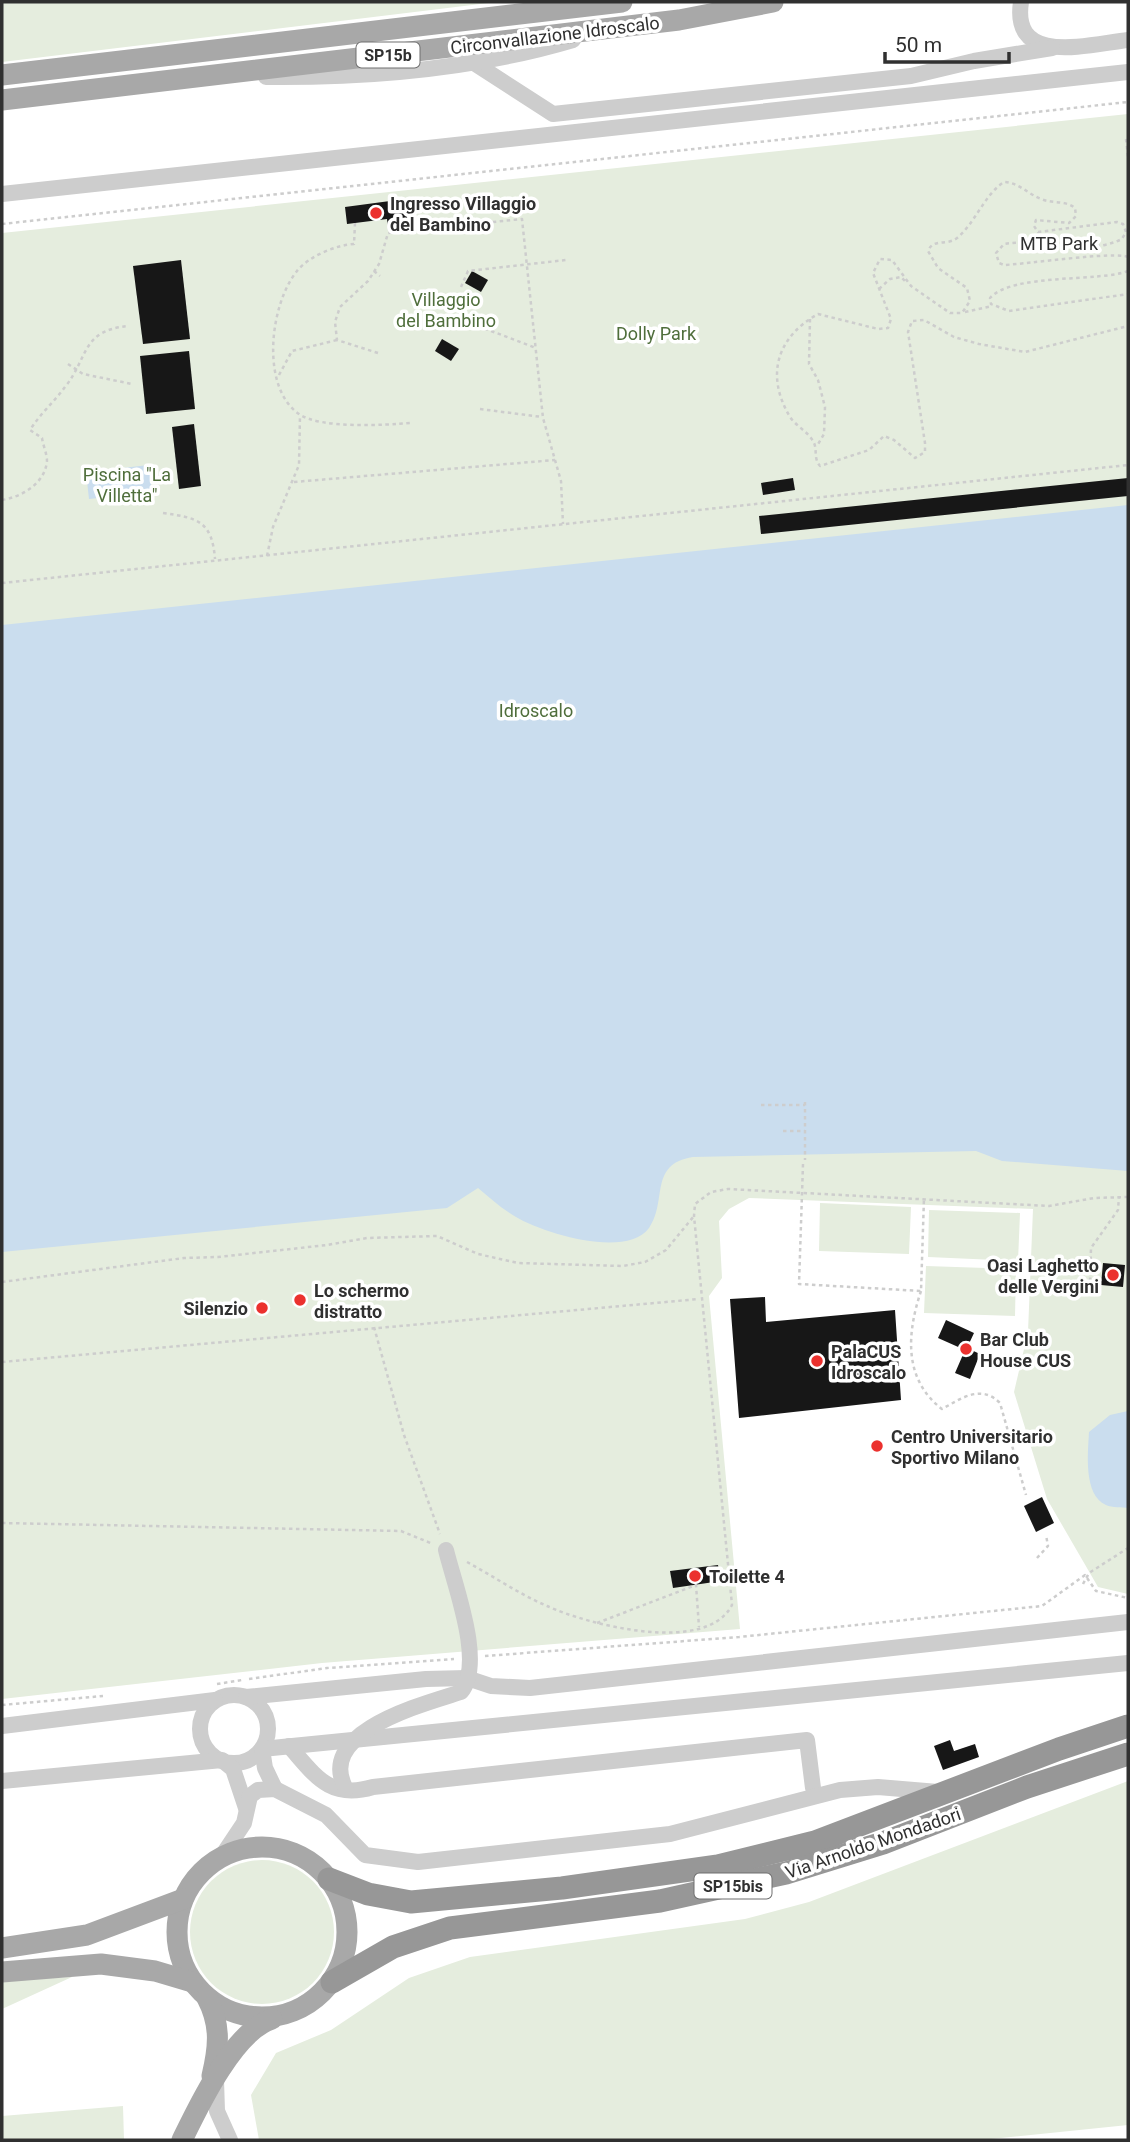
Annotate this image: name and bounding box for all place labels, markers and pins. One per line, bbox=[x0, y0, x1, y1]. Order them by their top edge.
place label: Ingresso Villaggio del Bambino bbox=[390, 193, 536, 235]
marker: Ingresso Villaggio del Bambino bbox=[368, 205, 384, 221]
place label: Oasi Laghetto delle Vergini bbox=[987, 1255, 1099, 1297]
marker: Oasi Laghetto delle Vergini bbox=[1105, 1267, 1121, 1283]
place label: Lo schermo distratto bbox=[314, 1280, 409, 1322]
marker: Lo schermo distratto bbox=[292, 1292, 308, 1308]
place label: Silenzio bbox=[183, 1298, 248, 1319]
marker: Silenzio bbox=[254, 1300, 270, 1316]
place label: Bar Club House CUS bbox=[980, 1329, 1071, 1371]
place label: PalaCUS Idroscalo bbox=[831, 1341, 906, 1383]
marker: Bar Club House CUS bbox=[958, 1341, 974, 1357]
marker: PalaCUS Idroscalo bbox=[809, 1353, 825, 1369]
place label: Centro Universitario Sportivo Milano bbox=[891, 1426, 1053, 1468]
marker: Centro Universitario Sportivo Milano bbox=[869, 1438, 885, 1454]
place label: Toilette 4 bbox=[709, 1566, 785, 1587]
marker: Toilette 4 bbox=[687, 1568, 703, 1584]

